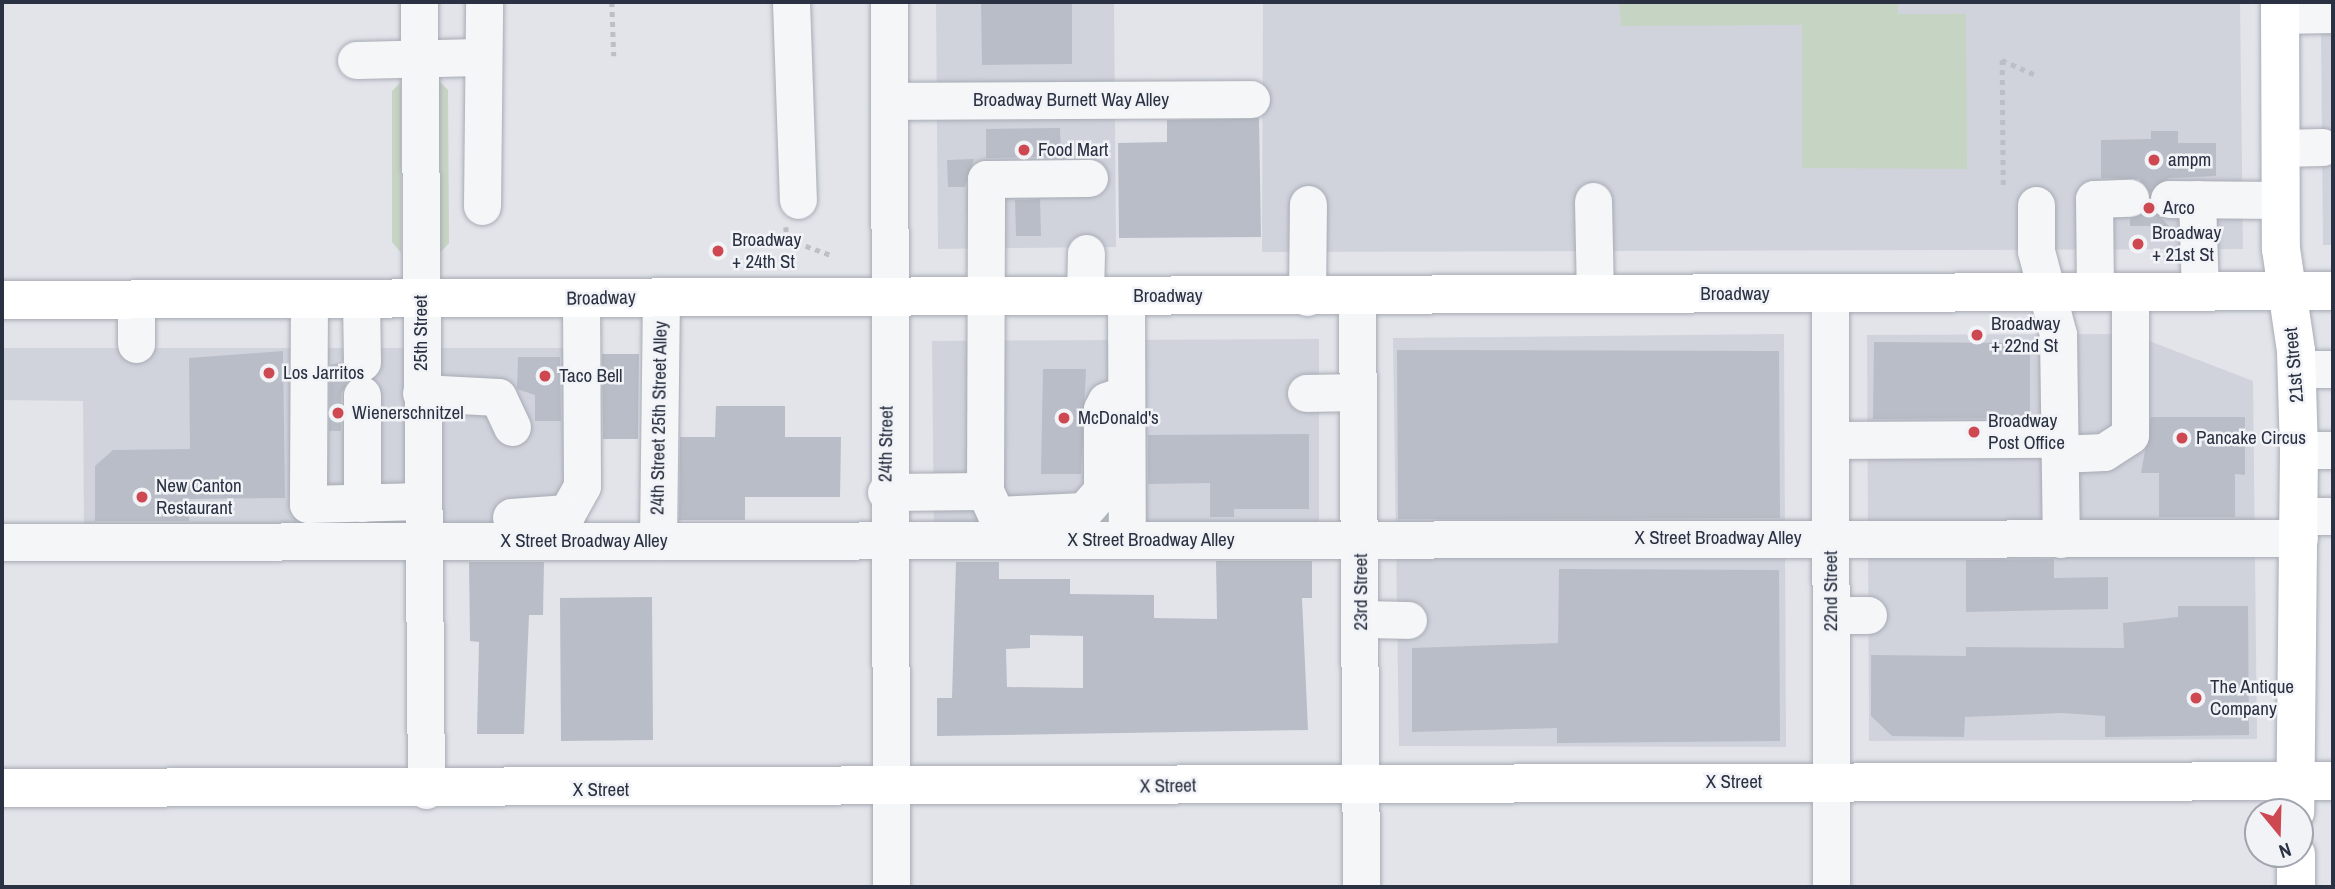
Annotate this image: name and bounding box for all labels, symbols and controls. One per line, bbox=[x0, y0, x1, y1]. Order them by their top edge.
street label: Broadway Burnett Way Alley bbox=[973, 89, 1169, 111]
place label: Food Mart bbox=[1038, 139, 1108, 161]
marker: Food Mart bbox=[1016, 142, 1032, 158]
place label: ampm bbox=[2168, 149, 2211, 171]
marker: ampm bbox=[2146, 152, 2162, 168]
place label: Arco bbox=[2163, 197, 2195, 219]
marker: Arco bbox=[2141, 200, 2157, 216]
place label: Broadway + 21st St bbox=[2152, 222, 2221, 266]
place label: Broadway + 24th St bbox=[732, 229, 801, 273]
marker: Broadway + 21st St bbox=[2130, 236, 2146, 252]
marker: Broadway + 24th St bbox=[710, 243, 726, 259]
street label: Broadway bbox=[1700, 283, 1770, 305]
street label: Broadway bbox=[1133, 285, 1203, 307]
street label: Broadway bbox=[566, 286, 636, 310]
street label: 25th Street bbox=[410, 295, 432, 371]
place label: Broadway + 22nd St bbox=[1991, 313, 2060, 357]
street label: 24th Street 25th Street Alley bbox=[646, 320, 672, 516]
street label: 21st Street bbox=[2279, 326, 2309, 404]
marker: Broadway + 22nd St bbox=[1969, 327, 1985, 343]
place label: Los Jarritos bbox=[283, 362, 364, 384]
marker: Los Jarritos bbox=[261, 365, 277, 381]
place label: Taco Bell bbox=[559, 365, 623, 387]
marker: Taco Bell bbox=[537, 368, 553, 384]
place label: Wienerschnitzel bbox=[352, 402, 464, 424]
marker: Wienerschnitzel bbox=[330, 405, 346, 421]
street label: 24th Street bbox=[874, 406, 898, 482]
place label: McDonald's bbox=[1078, 407, 1159, 429]
marker: McDonald's bbox=[1056, 410, 1072, 426]
place label: Broadway Post Office bbox=[1988, 410, 2065, 454]
marker: Broadway Post Office bbox=[1966, 424, 1982, 440]
place label: Pancake Circus bbox=[2196, 427, 2306, 449]
marker: Pancake Circus bbox=[2174, 430, 2190, 446]
place label: New Canton Restaurant bbox=[156, 475, 242, 519]
marker: New Canton Restaurant bbox=[134, 489, 150, 505]
street label: X Street Broadway Alley bbox=[1634, 527, 1802, 549]
street label: X Street Broadway Alley bbox=[1067, 529, 1235, 551]
street label: X Street Broadway Alley bbox=[500, 530, 668, 552]
street label: 22nd Street bbox=[1820, 551, 1842, 631]
street label: 23rd Street bbox=[1350, 553, 1372, 631]
place label: The Antique Company bbox=[2210, 676, 2295, 720]
marker: The Antique Company bbox=[2188, 690, 2204, 706]
street label: X Street bbox=[1706, 771, 1762, 793]
street label: X Street bbox=[1140, 774, 1196, 798]
street label: X Street bbox=[573, 779, 629, 801]
north arrow bbox=[2244, 798, 2314, 868]
text: N bbox=[2276, 837, 2295, 865]

